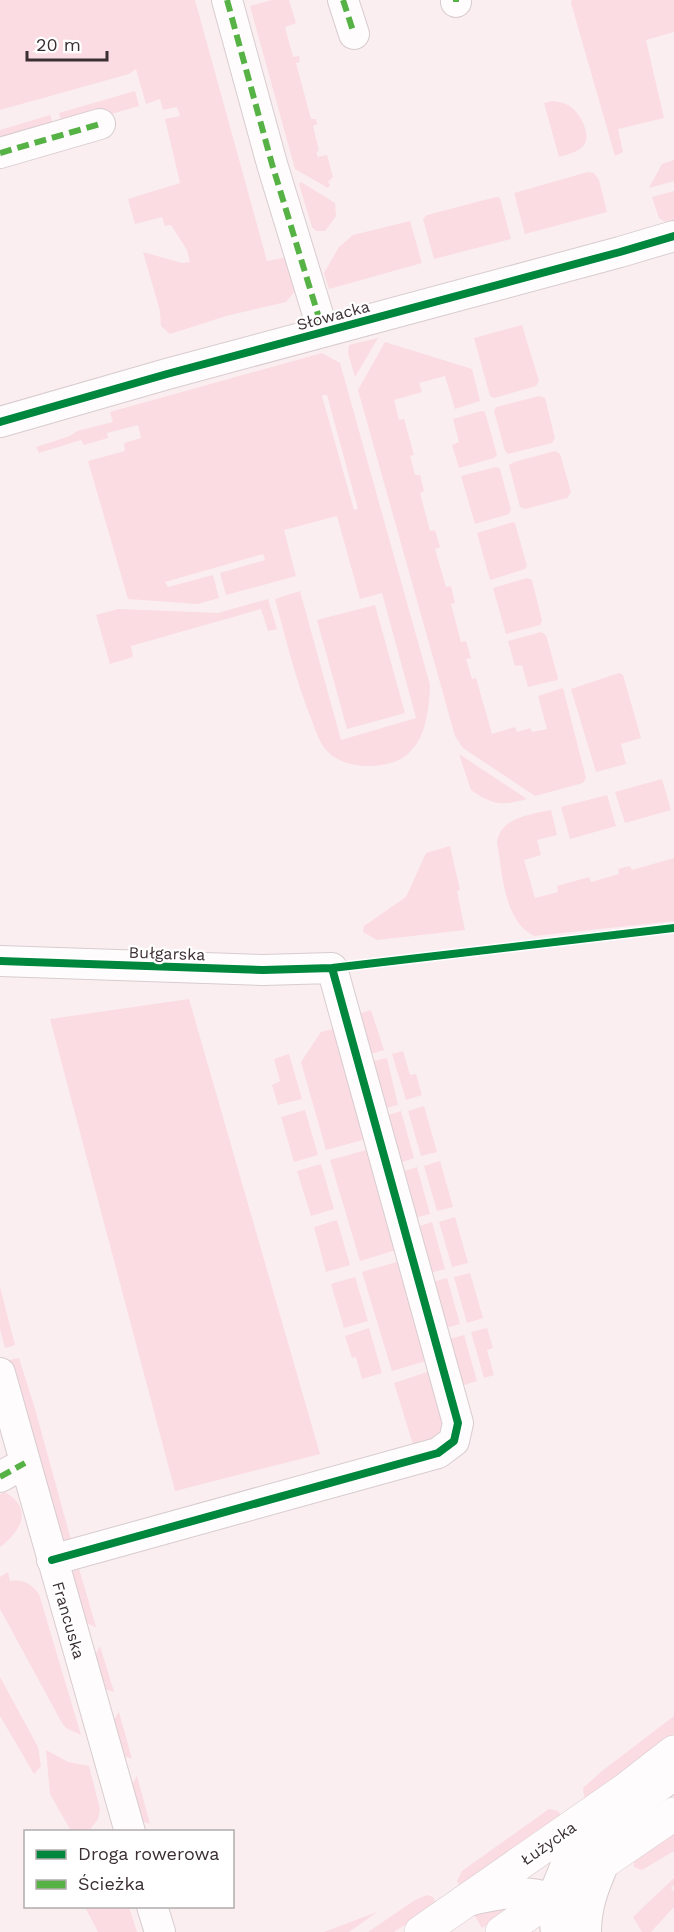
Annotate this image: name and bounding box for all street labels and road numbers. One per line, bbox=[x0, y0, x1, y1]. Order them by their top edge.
street label: Słowacka bbox=[295, 297, 372, 334]
street label: Bułgarska bbox=[128, 943, 206, 964]
street label: Francuska bbox=[48, 1579, 89, 1661]
street label: Łużycka bbox=[517, 1817, 580, 1869]

